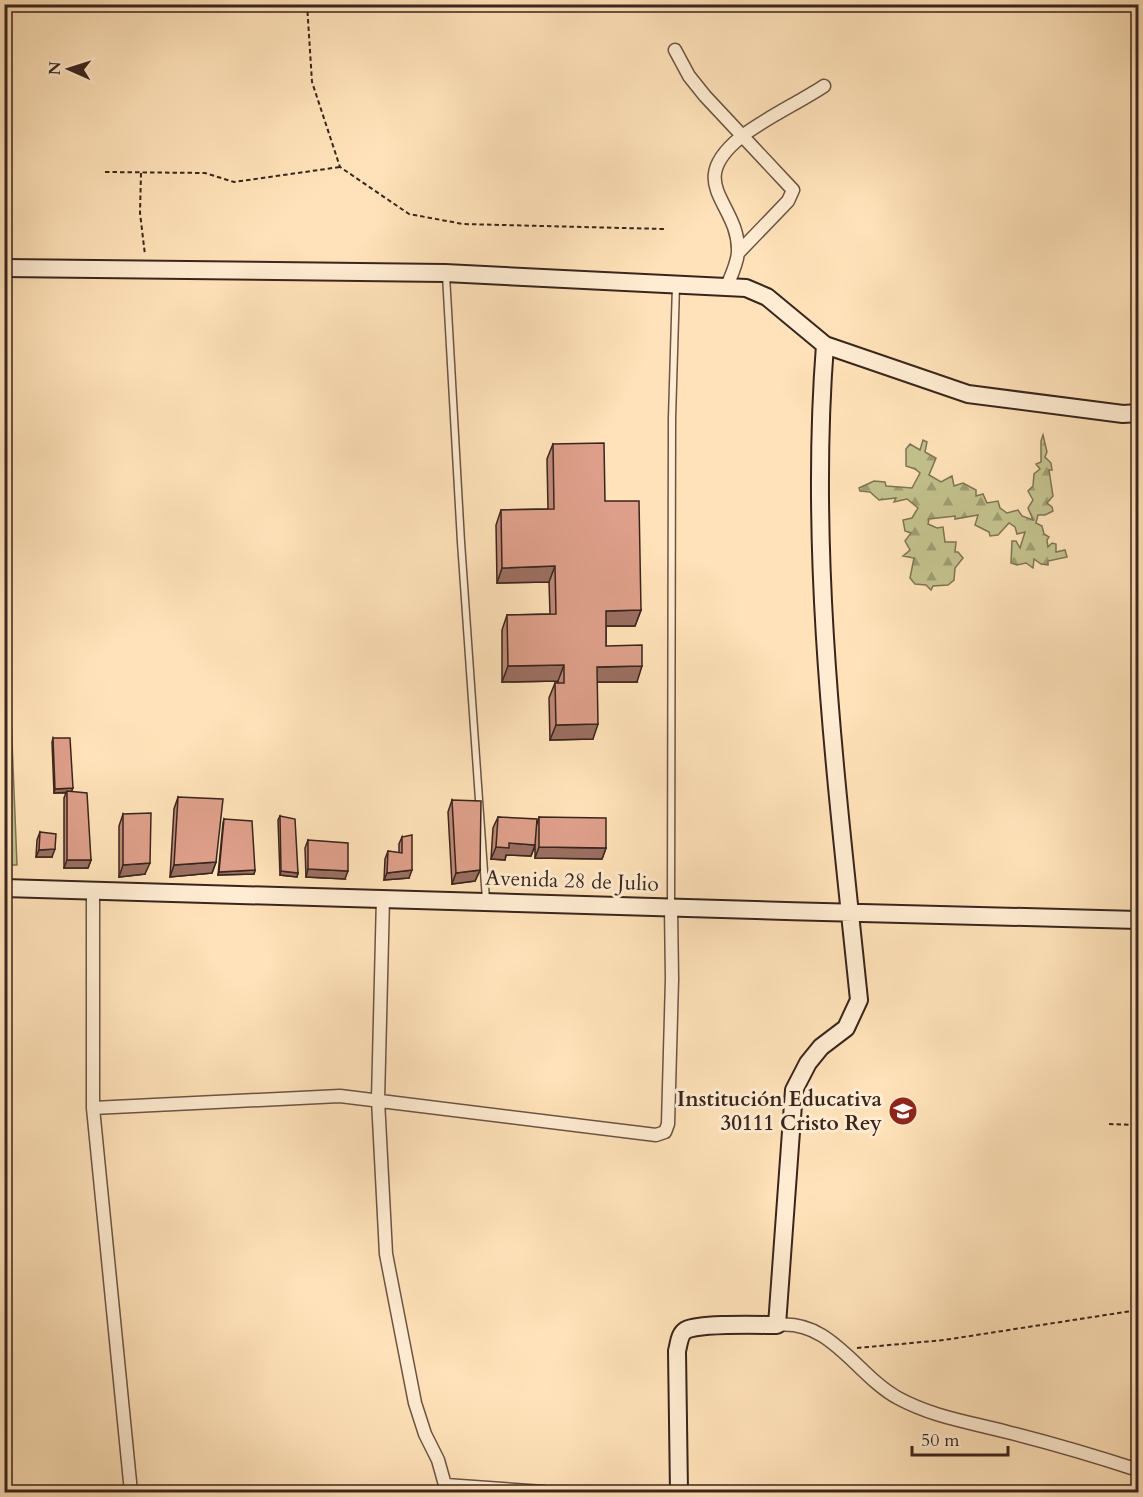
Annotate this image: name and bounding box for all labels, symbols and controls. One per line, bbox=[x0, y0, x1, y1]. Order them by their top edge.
north arrow bbox=[39, 39, 99, 99]
text: N bbox=[44, 61, 66, 76]
street label: Avenida 28 de Julio bbox=[485, 863, 659, 899]
place label: Institución Educativa 30111 Cristo Rey bbox=[677, 1085, 883, 1138]
school or university icon: Institución Educativa 30111 Cristo Rey bbox=[887, 1095, 919, 1127]
scale bar bbox=[912, 1419, 1008, 1457]
text: 50 m bbox=[921, 1428, 960, 1453]

